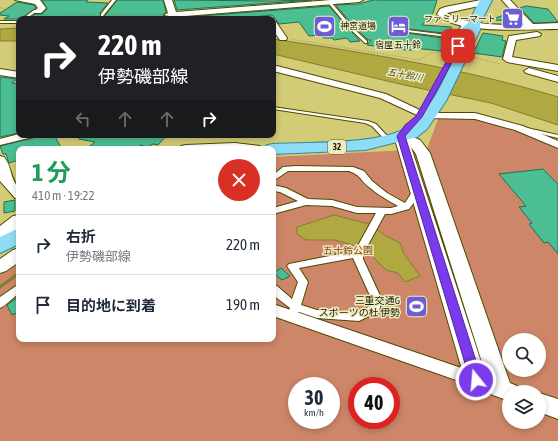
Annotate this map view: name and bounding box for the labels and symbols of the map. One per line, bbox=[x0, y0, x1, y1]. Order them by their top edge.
supermarket icon: ファミリーマート bbox=[499, 6, 525, 32]
sports icon: 神宮道場 bbox=[311, 13, 337, 39]
hotel icon: 宿屋 五十鈴 bbox=[385, 13, 411, 39]
place label: ファミリーマート bbox=[424, 14, 496, 24]
place label: 神宮道場 bbox=[340, 21, 376, 31]
pin bbox=[441, 29, 475, 63]
place label: 宿屋 五十鈴 bbox=[375, 40, 421, 50]
water label: 五十鈴川 bbox=[386, 67, 425, 83]
road number: 32 bbox=[328, 140, 346, 154]
park label: 五十鈴公園 bbox=[323, 245, 373, 256]
sports icon: 三重交通G スポーツの杜 伊勢 bbox=[403, 293, 429, 319]
place label: 三重交通G スポーツの杜 伊勢 bbox=[319, 295, 400, 318]
position arrow bbox=[455, 359, 497, 401]
speed limit sign: 40 bbox=[348, 377, 400, 429]

